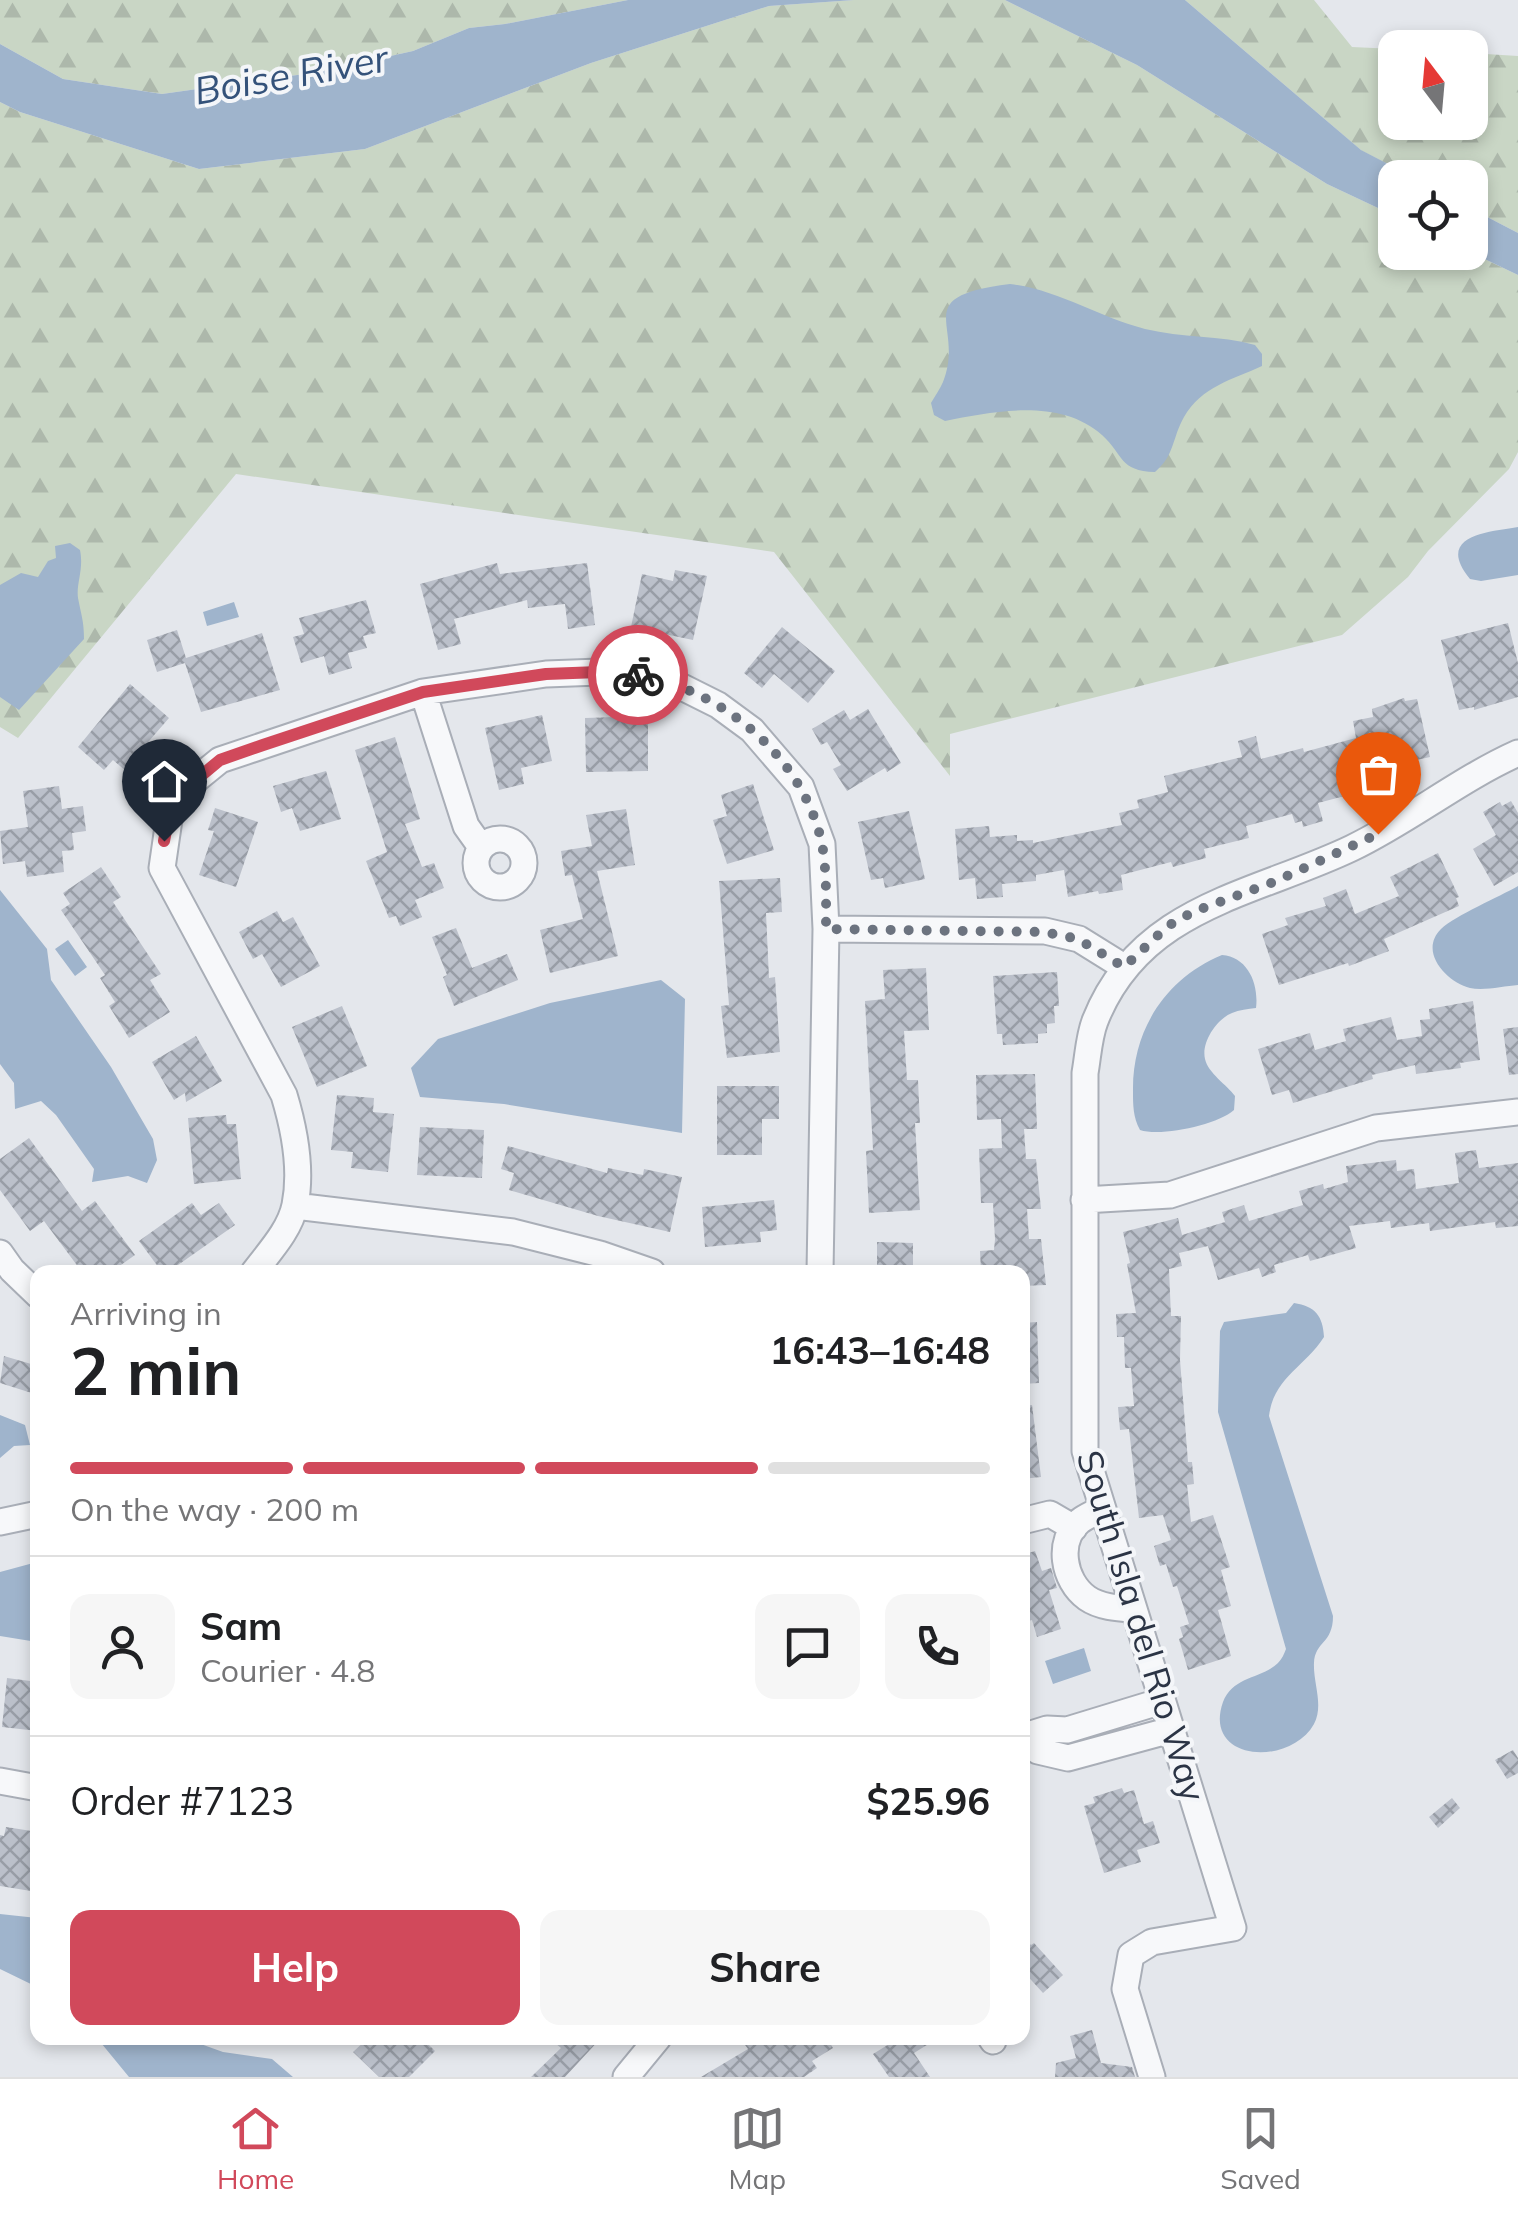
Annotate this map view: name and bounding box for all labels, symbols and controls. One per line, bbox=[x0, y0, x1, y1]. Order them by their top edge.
north arrow bbox=[1378, 30, 1488, 140]
map controls bbox=[1378, 30, 1488, 270]
water label: Boise River bbox=[190, 33, 394, 115]
button: locate bbox=[1378, 160, 1488, 270]
courier bbox=[588, 625, 688, 725]
icon: bike bbox=[611, 648, 666, 703]
pin bbox=[1336, 732, 1421, 835]
pin bbox=[122, 739, 207, 842]
icon: bag bbox=[1351, 747, 1406, 802]
icon: home bbox=[137, 754, 192, 809]
text: Arriving in bbox=[70, 1293, 222, 1333]
text: 16:43–16:48 bbox=[770, 1326, 990, 1374]
text: 2 min bbox=[70, 1330, 241, 1411]
street label: South Isla del Rio Way bbox=[1068, 1445, 1216, 1807]
text: On the way · 200 m bbox=[70, 1489, 359, 1529]
button: person bbox=[70, 1594, 175, 1699]
button: chat bbox=[755, 1594, 860, 1699]
button: phone bbox=[885, 1594, 990, 1699]
text: Sam bbox=[200, 1602, 282, 1650]
text: Courier · 4.8 bbox=[200, 1650, 376, 1690]
text: Order #7123 bbox=[70, 1777, 294, 1825]
text: $25.96 bbox=[867, 1777, 990, 1825]
button: Help bbox=[70, 1910, 520, 2025]
button: Share bbox=[540, 1910, 990, 2025]
tab: Home bbox=[217, 2101, 294, 2196]
tab: Map bbox=[728, 2101, 786, 2196]
tab: Saved bbox=[1220, 2101, 1301, 2196]

